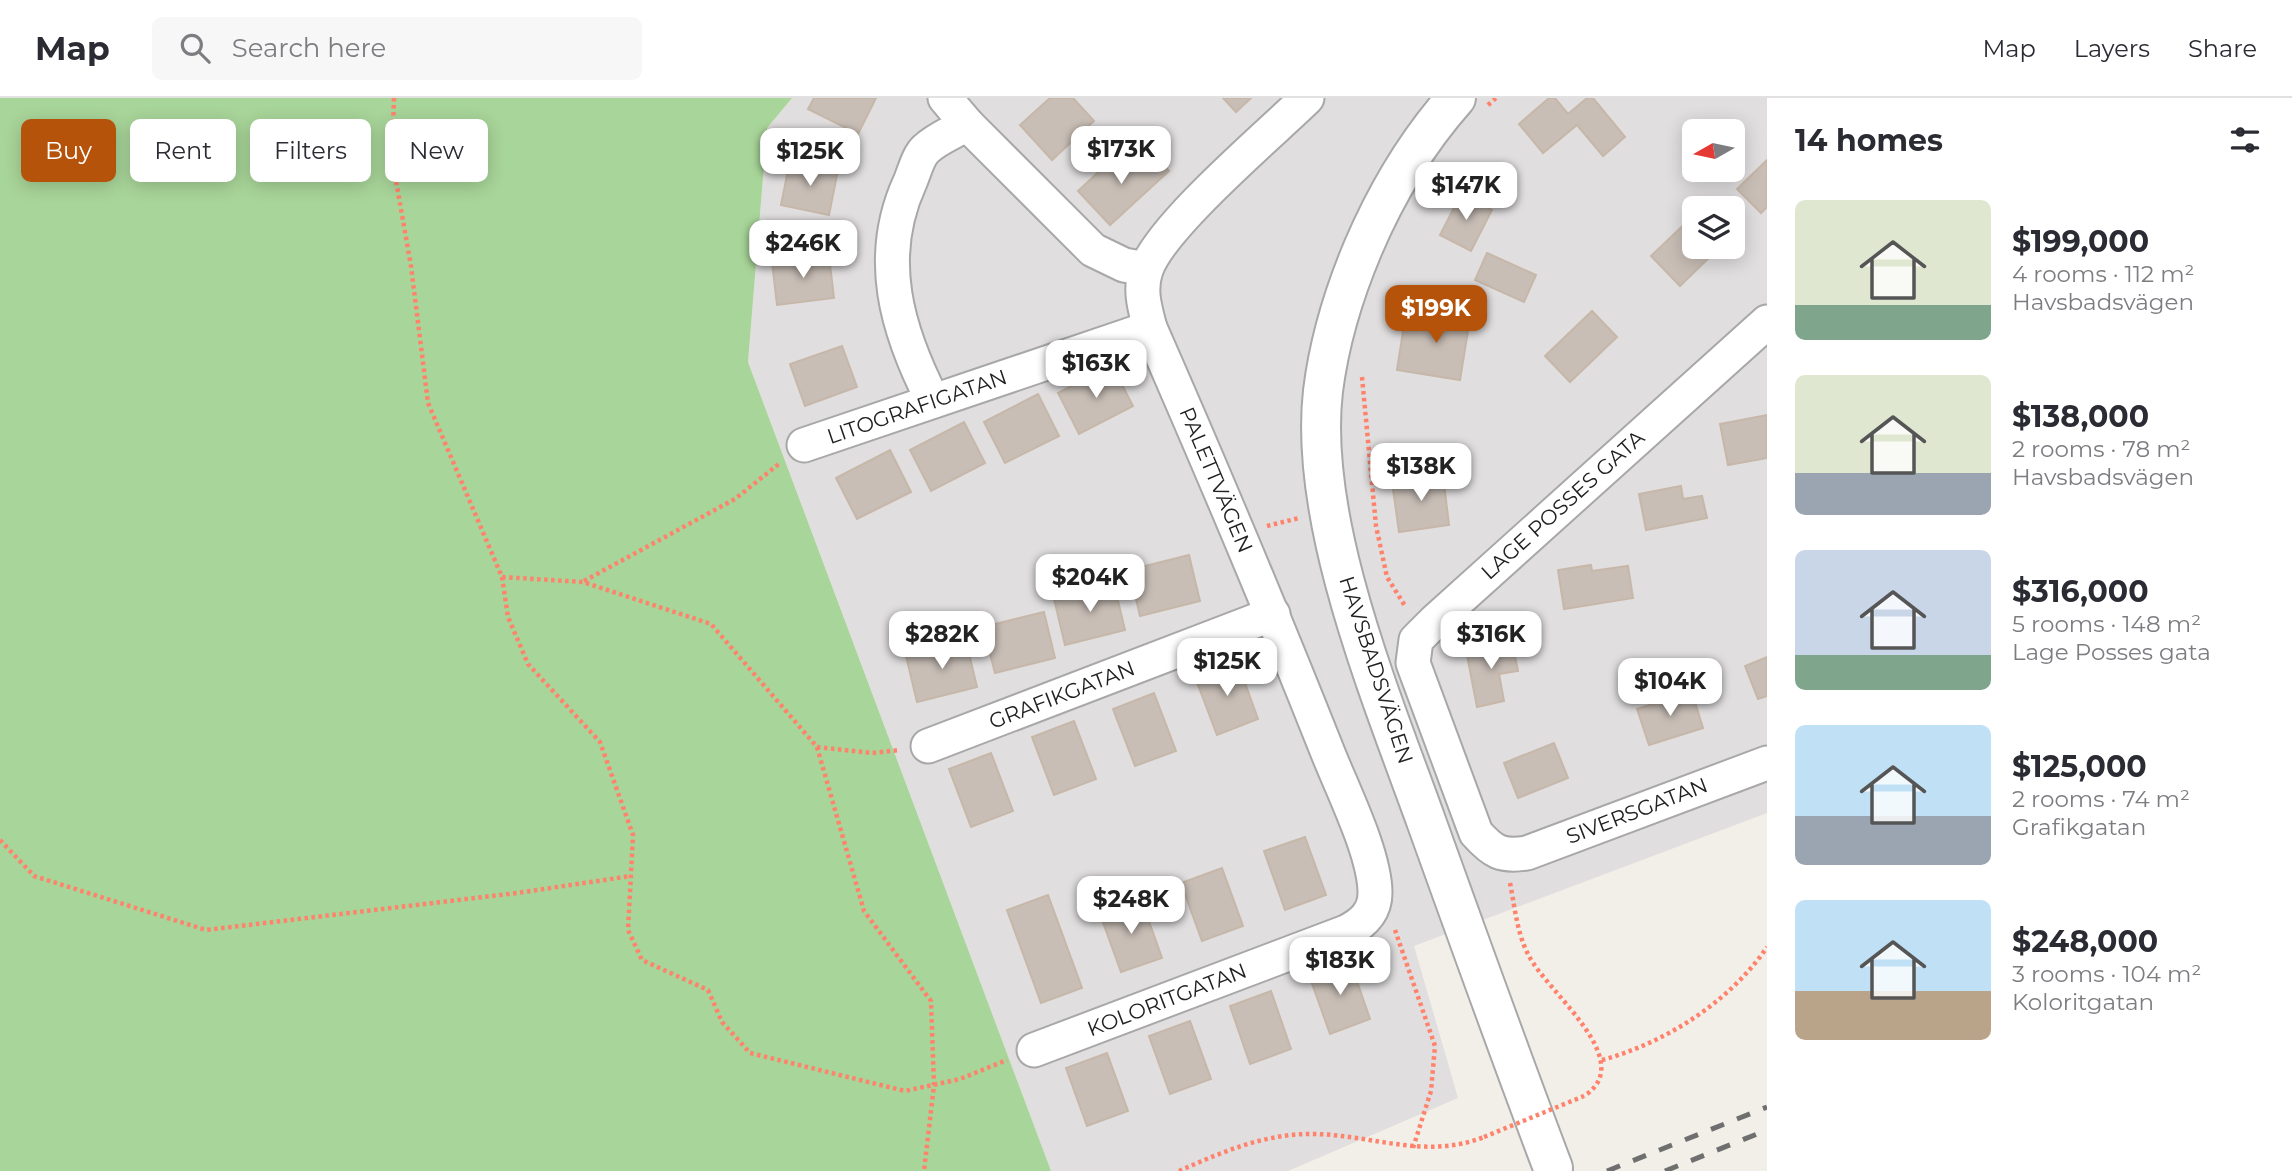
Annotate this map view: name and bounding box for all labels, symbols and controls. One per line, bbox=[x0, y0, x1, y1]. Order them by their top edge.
search box bbox=[152, 17, 642, 80]
text: Map bbox=[35, 28, 110, 68]
icon: search bbox=[176, 29, 214, 67]
text: Search here bbox=[232, 32, 386, 64]
text: Map bbox=[1982, 34, 2036, 63]
text: Layers bbox=[2074, 34, 2150, 63]
text: Share bbox=[2188, 34, 2257, 63]
chip: Buy bbox=[21, 119, 116, 182]
chip: Rent bbox=[130, 119, 236, 182]
chip: Filters bbox=[250, 119, 371, 182]
chip: New bbox=[385, 119, 488, 182]
north arrow bbox=[1682, 119, 1745, 182]
map controls bbox=[1682, 119, 1745, 259]
icon: filters bbox=[2226, 121, 2264, 159]
text: 14 homes bbox=[1795, 122, 1943, 159]
pin: $173K bbox=[1072, 126, 1170, 186]
pin: $125K bbox=[761, 129, 859, 188]
text: $173K bbox=[1087, 135, 1155, 163]
text: $125K bbox=[776, 137, 844, 165]
pin: $147K bbox=[1417, 162, 1515, 222]
text: $147K bbox=[1431, 171, 1501, 199]
button: layers bbox=[1682, 196, 1745, 259]
pin: $246K bbox=[754, 220, 852, 280]
text: $199,000 bbox=[2012, 223, 2149, 260]
icon: home bbox=[1851, 228, 1935, 312]
text: $246K bbox=[765, 229, 841, 257]
text: 4 rooms · 112 m² bbox=[2012, 260, 2194, 288]
pin: $199K bbox=[1387, 286, 1485, 345]
text: Havsbadsvägen bbox=[2012, 288, 2194, 316]
text: $199K bbox=[1401, 294, 1471, 322]
pin: $163K bbox=[1047, 341, 1145, 400]
text: $163K bbox=[1062, 349, 1130, 377]
street label: LITOGRAFIGATAN bbox=[824, 364, 1010, 449]
text: $138,000 bbox=[2012, 398, 2149, 435]
street label: PALETTVÄGEN bbox=[1174, 403, 1258, 556]
icon: home bbox=[1851, 403, 1935, 487]
street label: LAGE POSSES GATA bbox=[1476, 424, 1650, 584]
text: 2 rooms · 78 m² bbox=[2012, 435, 2190, 463]
pin: $138K bbox=[1372, 444, 1470, 503]
text: $138K bbox=[1386, 452, 1456, 480]
text: Havsbadsvägen bbox=[2012, 463, 2194, 491]
pin: $204K bbox=[1041, 554, 1139, 614]
text: $204K bbox=[1052, 563, 1128, 591]
street label: HAVSBADSVÄGEN bbox=[1334, 573, 1419, 767]
text: $316,000 bbox=[2012, 573, 2149, 610]
icon: home bbox=[1851, 578, 1935, 662]
text: 5 rooms · 148 m² bbox=[2012, 610, 2201, 638]
pin: $282K bbox=[893, 612, 991, 671]
pin: $316K bbox=[1442, 612, 1540, 671]
text: $282K bbox=[905, 620, 979, 648]
text: $316K bbox=[1457, 620, 1525, 648]
pin: $125K bbox=[1178, 638, 1276, 698]
text: Lage Posses gata bbox=[2012, 638, 2211, 666]
text: $125K bbox=[1193, 647, 1261, 675]
street label: GRAFIKGATAN bbox=[985, 655, 1138, 734]
pin: $104K bbox=[1621, 658, 1719, 718]
text: $104K bbox=[1634, 667, 1706, 695]
text: $125,000 bbox=[2012, 748, 2147, 785]
icon: home bbox=[1851, 753, 1935, 837]
street label: SIVERSGATAN bbox=[1563, 772, 1711, 849]
text: 2 rooms · 74 m² bbox=[2012, 785, 2190, 813]
text: Grafikgatan bbox=[2012, 813, 2146, 841]
pin: $248K bbox=[1082, 876, 1180, 936]
text: $248K bbox=[1093, 885, 1169, 913]
text: $248,000 bbox=[2012, 923, 2158, 960]
icon: home bbox=[1851, 928, 1935, 1012]
pin: $183K bbox=[1291, 937, 1389, 997]
text: $183K bbox=[1305, 946, 1375, 974]
street label: KOLORITGATAN bbox=[1084, 958, 1250, 1041]
text: 3 rooms · 104 m² bbox=[2012, 960, 2201, 988]
text: Koloritgatan bbox=[2012, 988, 2154, 1016]

